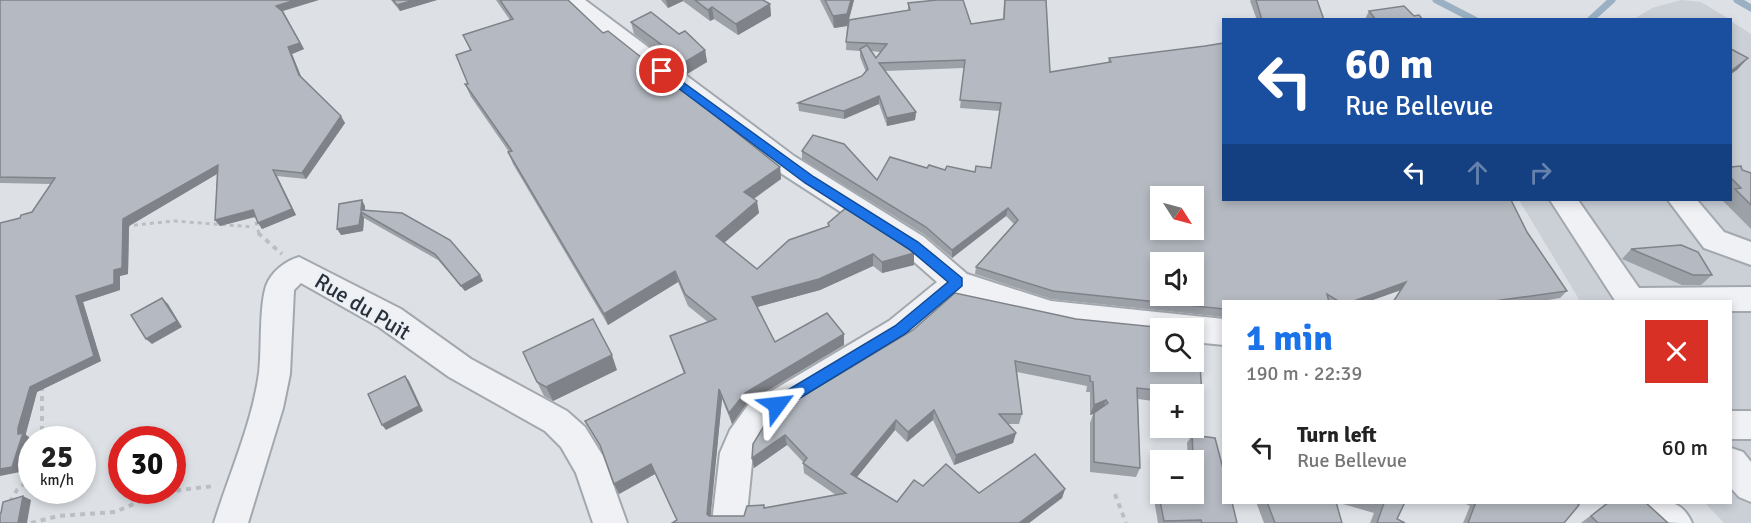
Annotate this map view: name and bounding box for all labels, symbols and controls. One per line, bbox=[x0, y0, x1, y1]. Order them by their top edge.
text: 60 m bbox=[1345, 39, 1434, 90]
icon: left bbox=[1246, 42, 1324, 120]
pin bbox=[636, 45, 687, 96]
icon: arrive bbox=[645, 54, 678, 87]
text: Rue Bellevue bbox=[1345, 90, 1494, 123]
icon: left bbox=[1398, 156, 1431, 189]
icon: ahead bbox=[1461, 156, 1494, 189]
icon: right bbox=[1524, 156, 1557, 189]
north arrow bbox=[1150, 186, 1204, 240]
map controls bbox=[1150, 186, 1204, 504]
button: sound bbox=[1150, 252, 1204, 306]
street label: Rue du Puit bbox=[310, 267, 416, 346]
text: 1 min bbox=[1246, 316, 1333, 361]
button: search bbox=[1150, 318, 1204, 372]
button: close bbox=[1645, 320, 1708, 383]
text: 190 m · 22:39 bbox=[1246, 361, 1362, 386]
position arrow bbox=[745, 373, 809, 437]
button: + bbox=[1150, 384, 1204, 438]
text: Turn left bbox=[1297, 421, 1377, 448]
speed limit sign: 30 bbox=[108, 426, 186, 504]
icon: left bbox=[1246, 431, 1279, 464]
text: 60 m bbox=[1662, 434, 1708, 461]
text: 25 bbox=[41, 439, 73, 476]
text: Rue Bellevue bbox=[1297, 448, 1407, 473]
button: − bbox=[1150, 450, 1204, 504]
text: km/h bbox=[40, 471, 74, 489]

